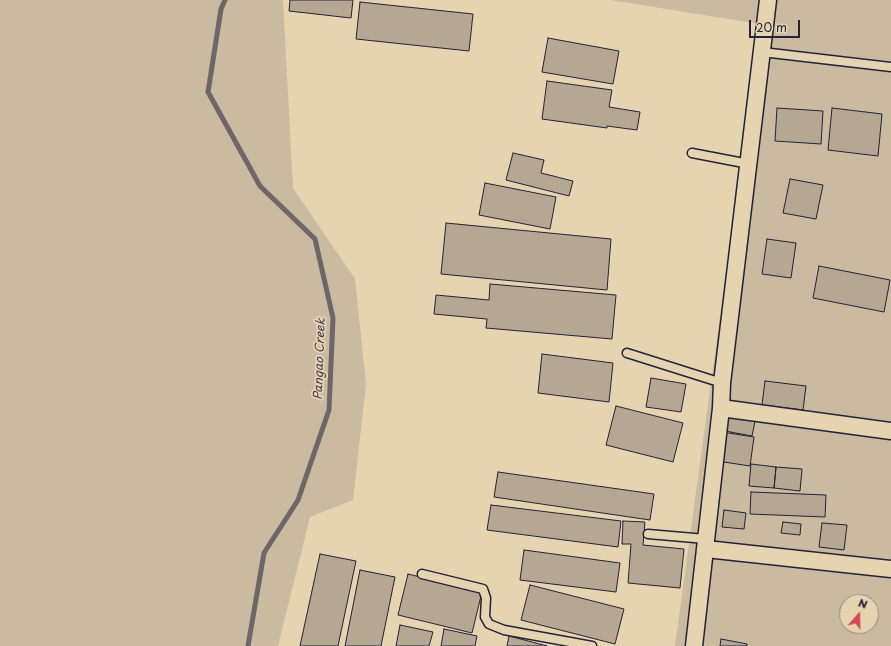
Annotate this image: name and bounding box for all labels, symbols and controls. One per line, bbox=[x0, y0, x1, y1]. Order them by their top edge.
scale bar bbox=[751, 12, 802, 38]
text: 20 m bbox=[756, 18, 787, 36]
water label: Pangao Creek bbox=[311, 318, 329, 400]
north arrow bbox=[839, 594, 879, 634]
text: N bbox=[856, 594, 870, 613]

